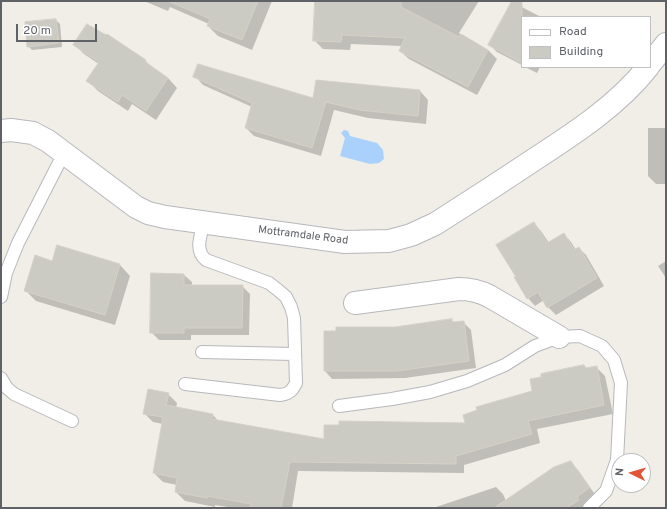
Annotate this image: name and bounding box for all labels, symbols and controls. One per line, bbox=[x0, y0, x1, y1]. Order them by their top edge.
scale bar bbox=[18, 16, 99, 42]
legend bbox=[521, 16, 651, 68]
text: 20 m bbox=[23, 23, 51, 39]
text: Road bbox=[559, 24, 587, 40]
text: Building bbox=[559, 44, 603, 60]
street label: Mottramdale Road bbox=[257, 224, 349, 248]
north arrow bbox=[611, 453, 651, 493]
text: N bbox=[613, 467, 627, 477]

